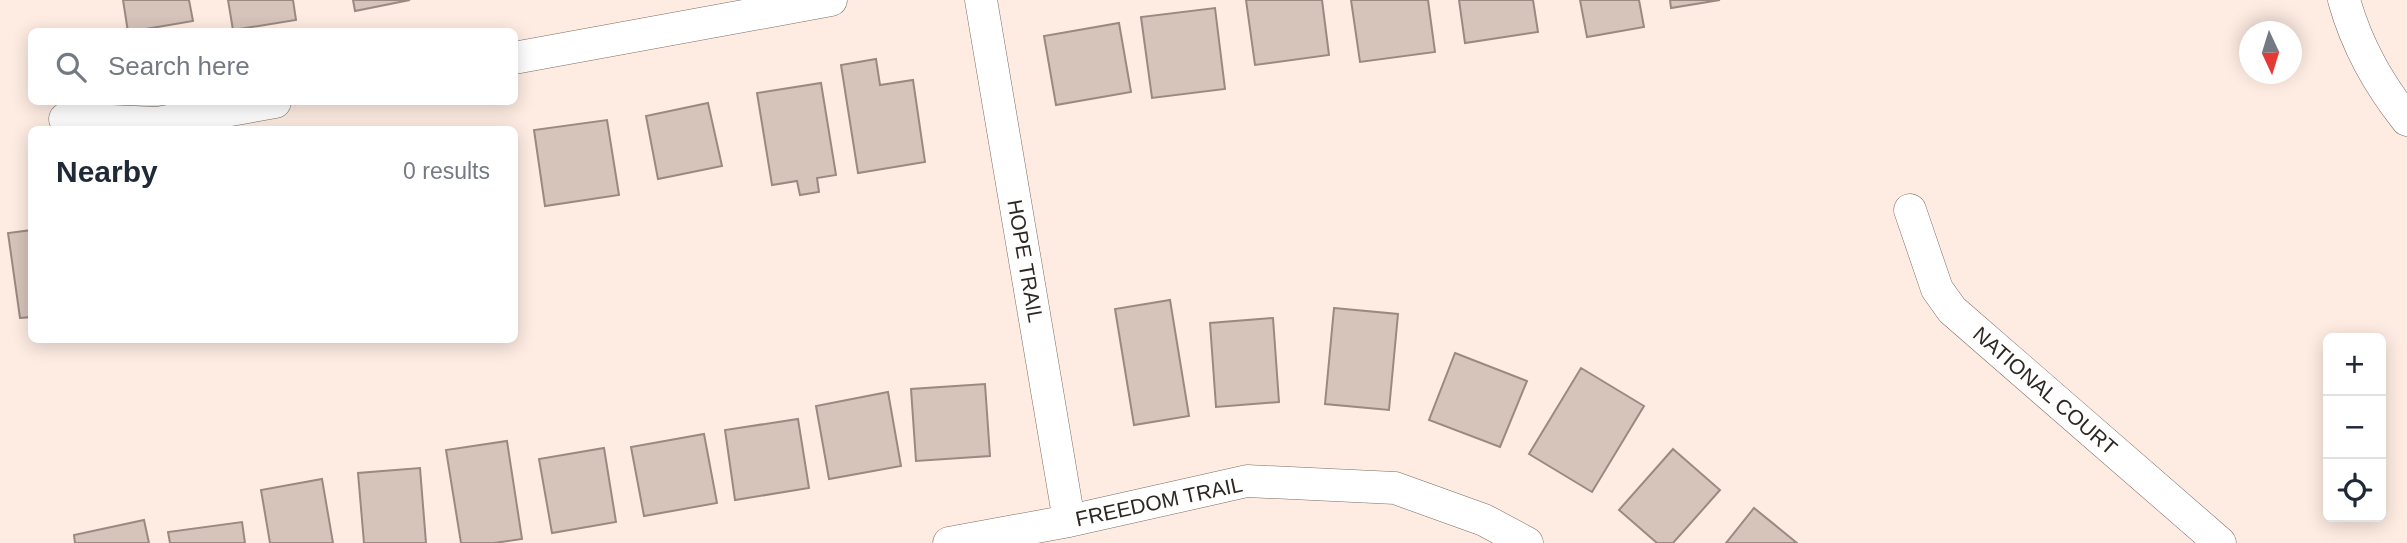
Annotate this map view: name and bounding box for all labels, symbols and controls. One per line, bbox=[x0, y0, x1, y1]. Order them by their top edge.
north arrow bbox=[2239, 21, 2302, 84]
search box bbox=[28, 28, 518, 105]
icon: search bbox=[52, 48, 90, 86]
text: Search here bbox=[108, 51, 250, 81]
text: Nearby bbox=[56, 155, 158, 188]
text: 0 results bbox=[403, 158, 490, 184]
street label: HOPE TRAIL bbox=[1003, 198, 1048, 324]
street label: NATIONAL COURT bbox=[1969, 322, 2122, 459]
map controls bbox=[2323, 333, 2386, 522]
button: + bbox=[2323, 333, 2386, 396]
button: − bbox=[2323, 396, 2386, 459]
button: locate bbox=[2323, 459, 2386, 522]
street label: FREEDOM TRAIL bbox=[1073, 473, 1244, 530]

